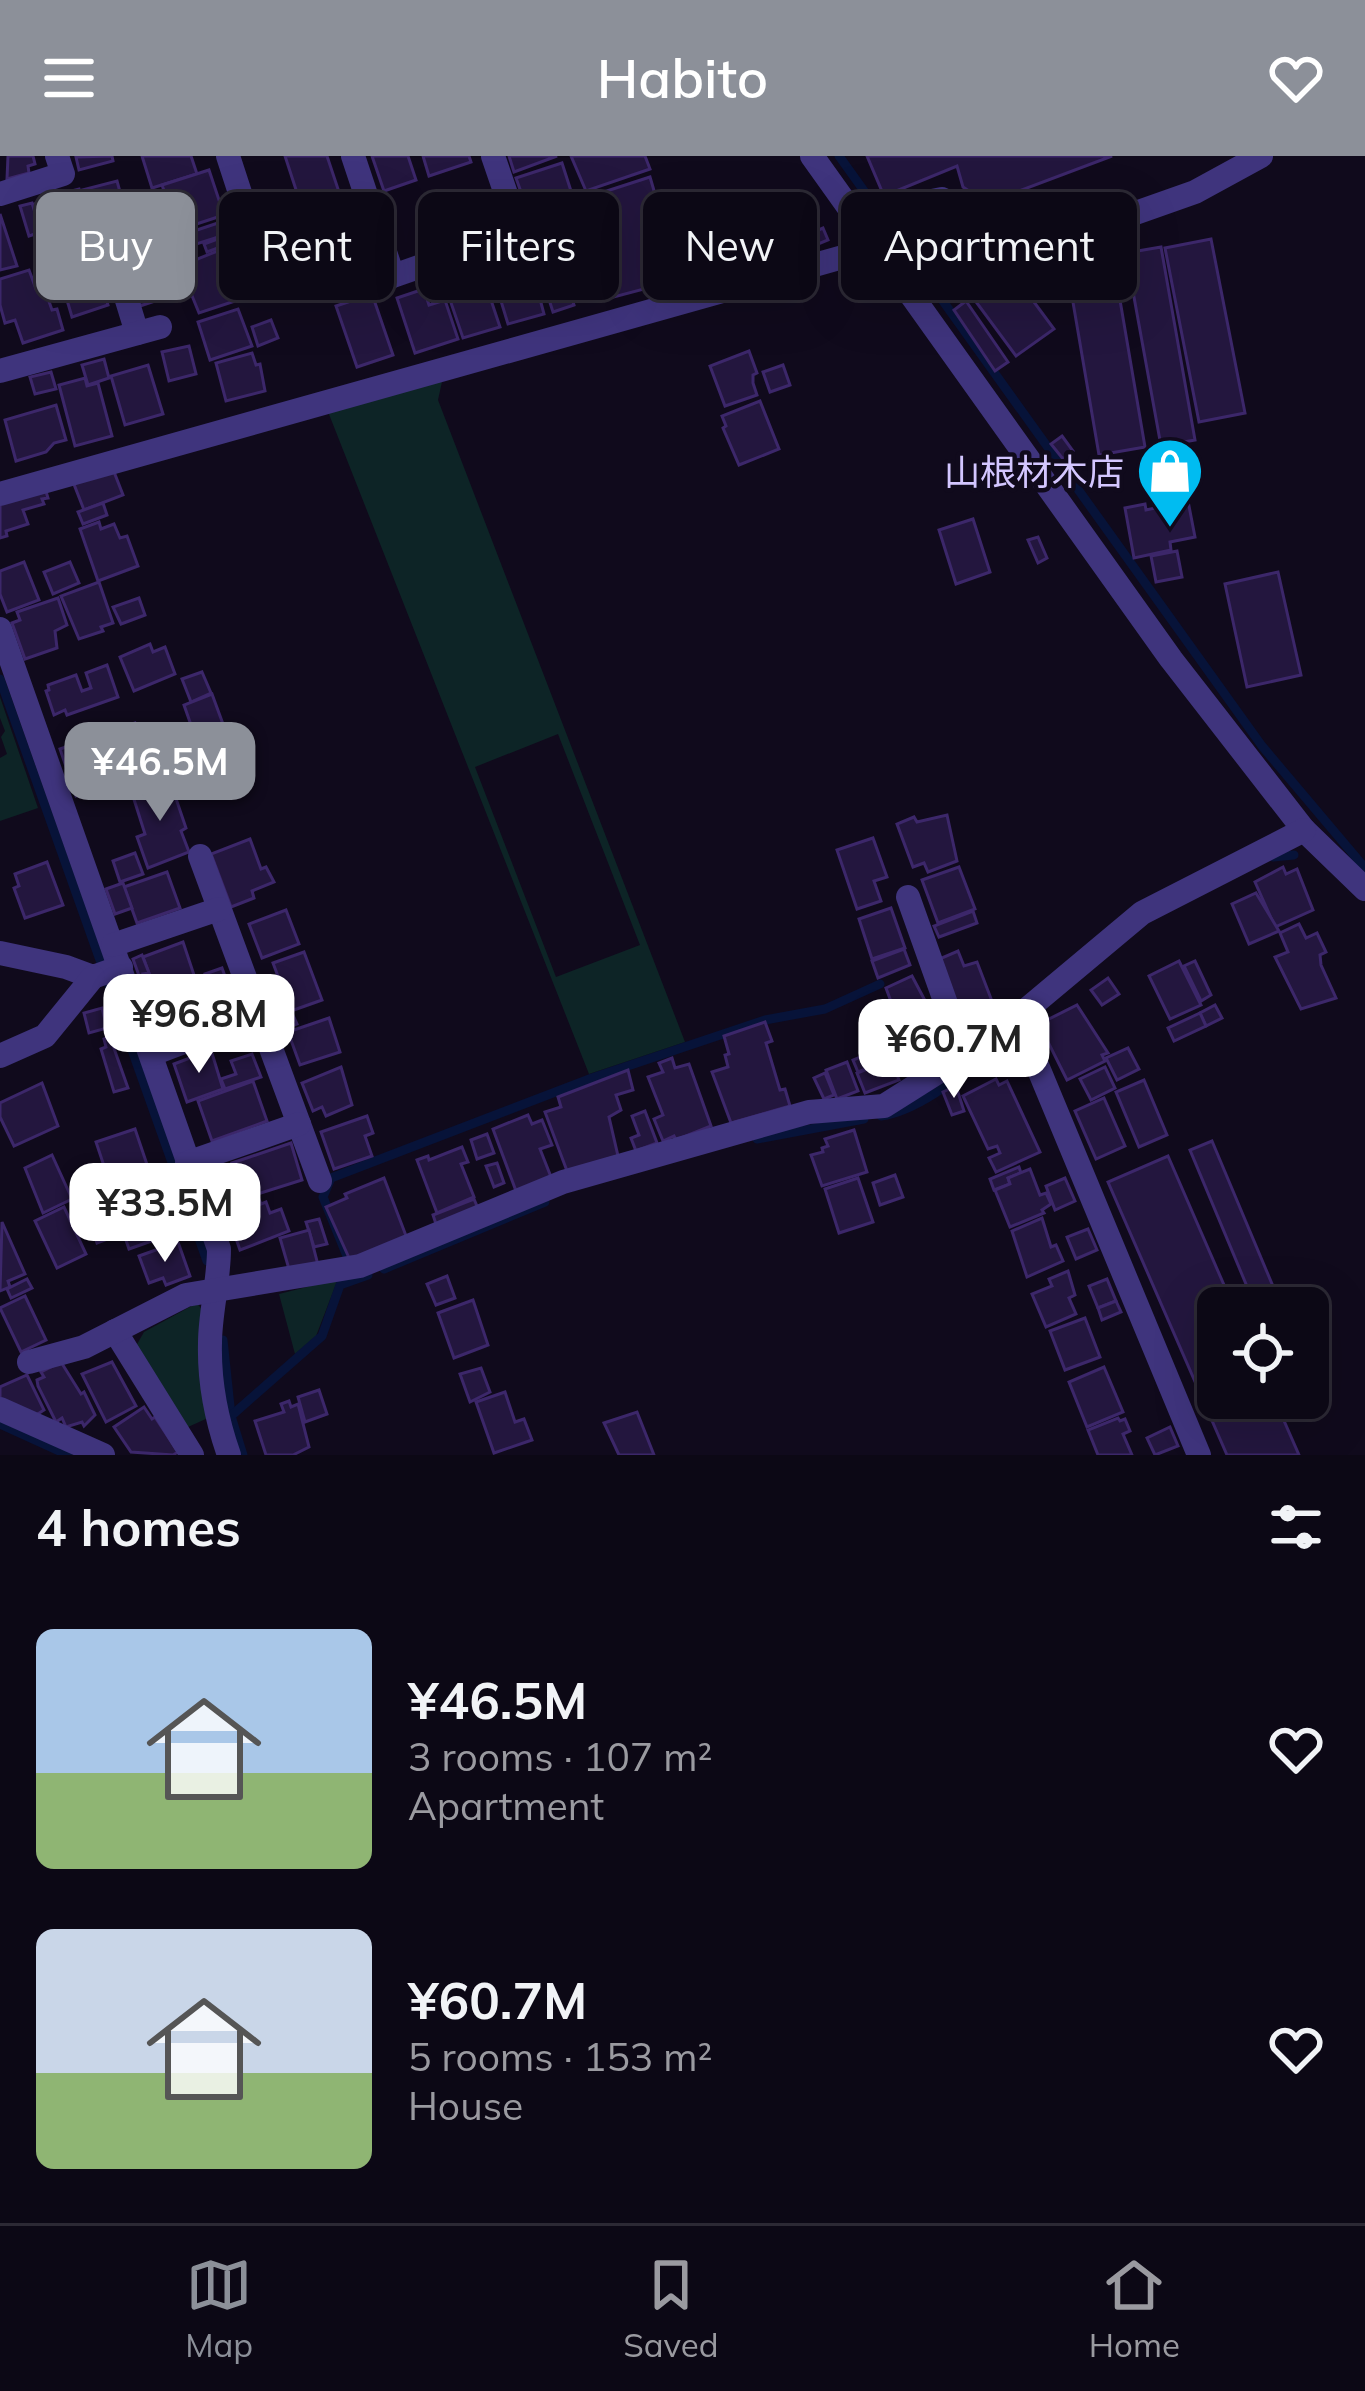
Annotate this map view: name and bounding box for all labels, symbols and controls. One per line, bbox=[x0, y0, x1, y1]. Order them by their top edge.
text: Habito bbox=[597, 44, 768, 112]
icon: menu bbox=[36, 45, 102, 111]
icon: heart bbox=[1263, 45, 1329, 111]
chip: Buy bbox=[36, 192, 195, 300]
chip: Rent bbox=[219, 192, 394, 300]
chip: Filters bbox=[418, 192, 619, 300]
chip: New bbox=[643, 192, 817, 300]
chip: Apartment bbox=[841, 192, 1137, 300]
shop icon: 山根材木店 bbox=[1135, 436, 1205, 530]
place label: 山根材木店 bbox=[944, 449, 1124, 494]
pin: ¥46.5M bbox=[62, 722, 258, 824]
text: ¥46.5M bbox=[91, 736, 229, 785]
pin: ¥96.8M bbox=[101, 974, 297, 1076]
text: ¥96.8M bbox=[130, 988, 268, 1037]
pin: ¥60.7M bbox=[856, 999, 1052, 1101]
text: ¥60.7M bbox=[885, 1013, 1023, 1062]
pin: ¥33.5M bbox=[67, 1163, 263, 1265]
text: ¥33.5M bbox=[96, 1177, 234, 1226]
map controls bbox=[1197, 1287, 1329, 1419]
button: locate bbox=[1197, 1287, 1329, 1419]
icon: filters bbox=[1263, 1494, 1329, 1560]
text: 4 homes bbox=[36, 1495, 241, 1559]
text: ¥46.5M bbox=[408, 1668, 587, 1732]
icon: home bbox=[132, 1677, 276, 1821]
icon: heart bbox=[1263, 1716, 1329, 1782]
text: 3 rooms · 107 m² bbox=[408, 1732, 712, 1781]
text: Apartment bbox=[408, 1781, 604, 1830]
text: ¥60.7M bbox=[408, 1968, 587, 2032]
icon: home bbox=[132, 1977, 276, 2121]
icon: heart bbox=[1263, 2016, 1329, 2082]
text: 5 rooms · 153 m² bbox=[408, 2032, 712, 2081]
text: House bbox=[408, 2081, 523, 2130]
tab: Map bbox=[185, 2252, 253, 2365]
tab: Saved bbox=[623, 2252, 719, 2365]
tab: Home bbox=[1089, 2252, 1180, 2365]

